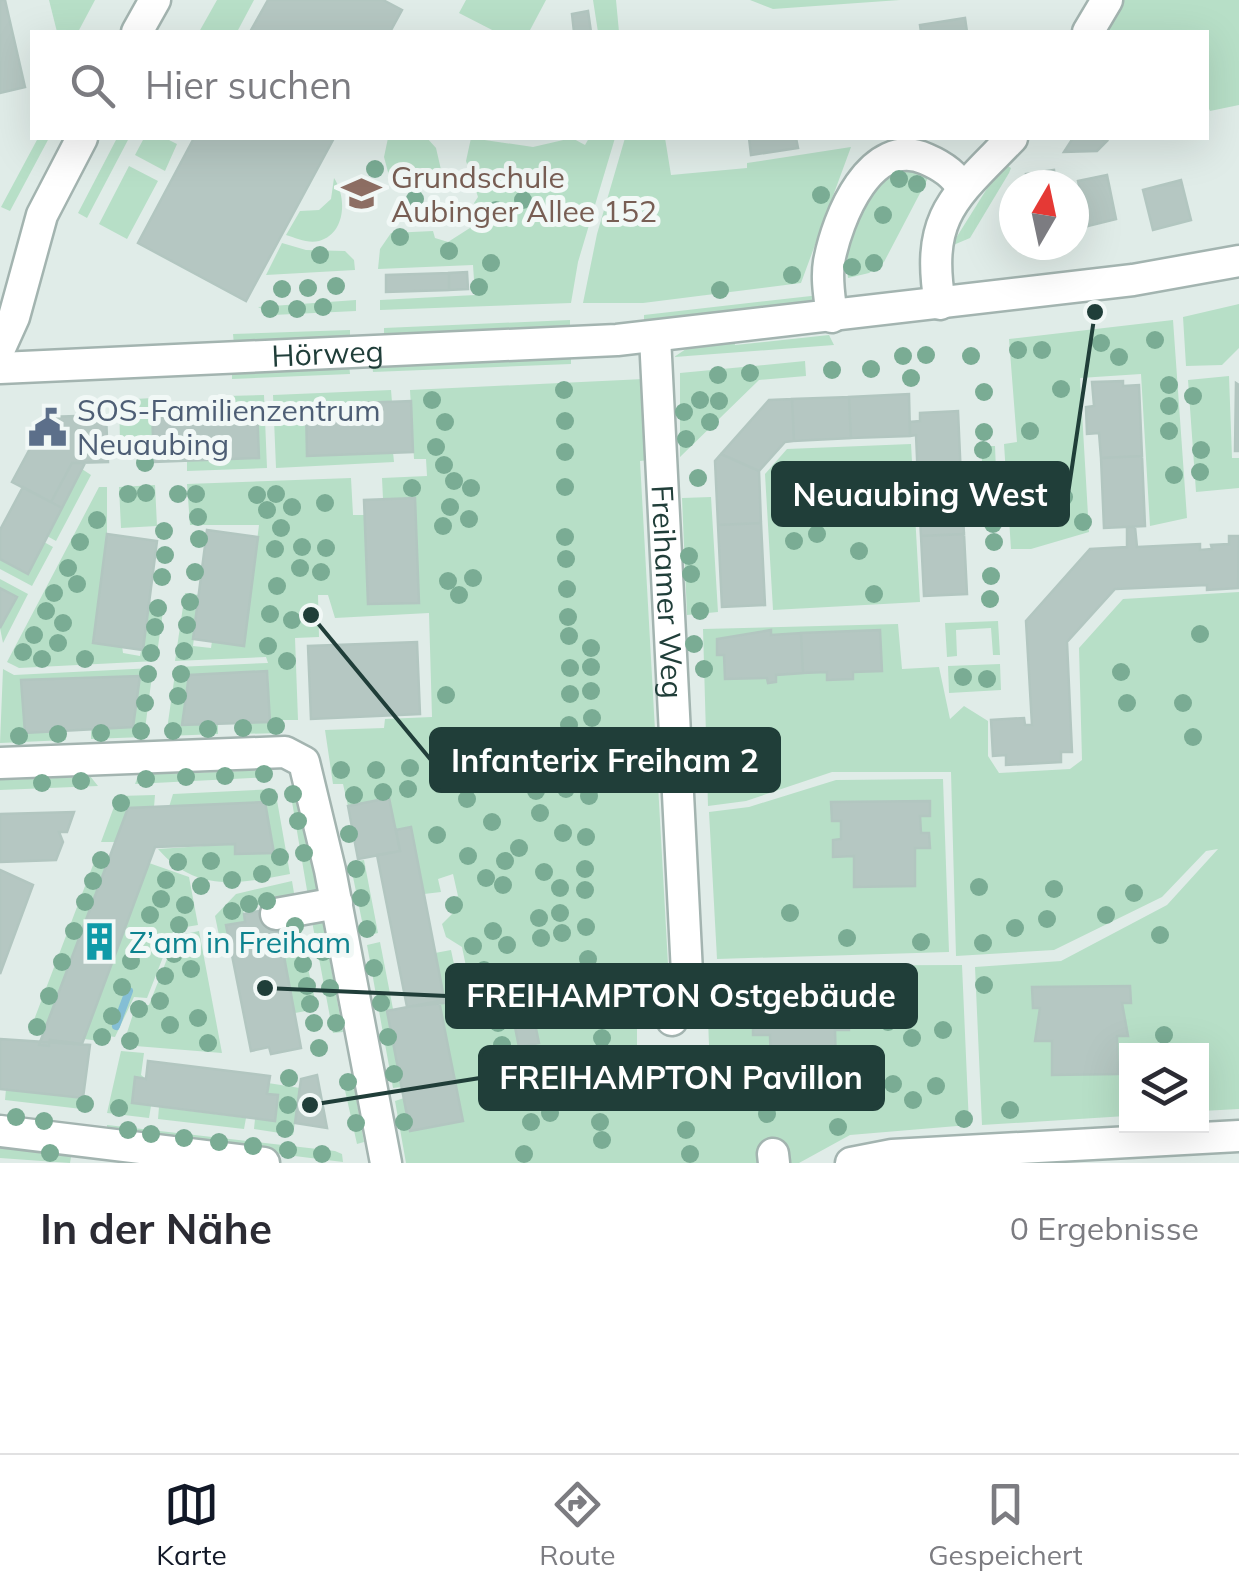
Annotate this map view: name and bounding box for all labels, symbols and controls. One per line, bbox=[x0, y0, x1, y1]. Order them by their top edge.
search box bbox=[30, 30, 1209, 140]
icon: search bbox=[65, 58, 120, 113]
text: Hier suchen bbox=[145, 61, 352, 109]
place label: Grundschule Aubinger Allee 152 bbox=[391, 158, 657, 230]
north arrow bbox=[999, 170, 1089, 260]
school or university icon: Grundschule Aubinger Allee 152 bbox=[340, 173, 382, 215]
street label: Hörweg bbox=[271, 332, 385, 375]
place label: SOS-Familienzentrum Neuaubing bbox=[77, 391, 381, 463]
public building icon: SOS-Familienzentrum Neuaubing bbox=[26, 406, 68, 448]
callout: Neuaubing West bbox=[773, 463, 1068, 525]
text: Neuaubing West bbox=[792, 474, 1048, 514]
street label: Freihamer Weg bbox=[643, 484, 692, 699]
callout: Infanterix Freiham 2 bbox=[431, 729, 779, 791]
text: Infanterix Freiham 2 bbox=[451, 740, 759, 780]
building icon: Z’am in Freiham bbox=[78, 921, 120, 963]
place label: Z’am in Freiham bbox=[129, 923, 351, 961]
callout: FREIHAMPTON Ostgebäude bbox=[447, 965, 916, 1027]
text: FREIHAMPTON Ostgebäude bbox=[466, 975, 896, 1015]
map controls bbox=[1119, 1043, 1209, 1133]
button: layers bbox=[1119, 1043, 1209, 1133]
callout: FREIHAMPTON Pavillon bbox=[480, 1047, 883, 1109]
text: FREIHAMPTON Pavillon bbox=[499, 1057, 863, 1097]
text: In der Nähe bbox=[40, 1202, 272, 1255]
text: 0 Ergebnisse bbox=[1010, 1208, 1199, 1248]
tab: Karte bbox=[156, 1477, 227, 1572]
tab: Route bbox=[539, 1477, 615, 1572]
tab: Gespeichert bbox=[928, 1477, 1083, 1572]

